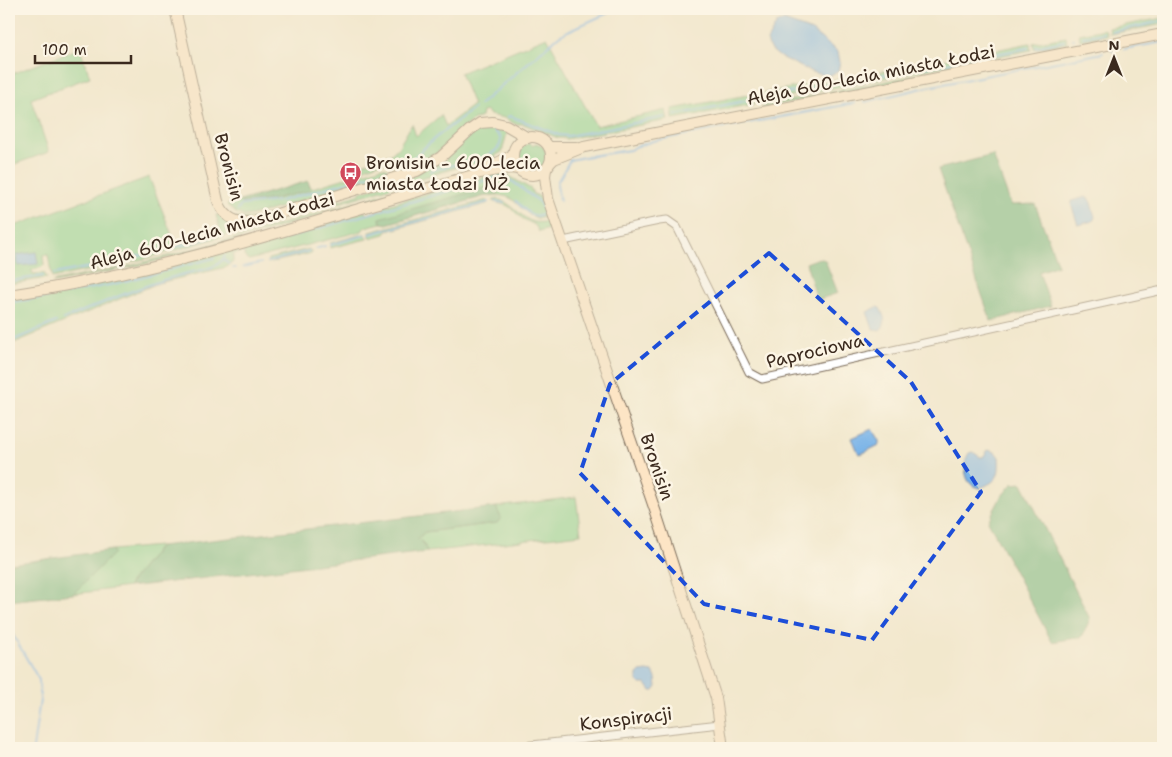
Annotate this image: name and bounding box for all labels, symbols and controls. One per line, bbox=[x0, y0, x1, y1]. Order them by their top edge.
scale bar bbox=[35, 32, 131, 64]
north arrow bbox=[1090, 32, 1140, 82]
text: N bbox=[1108, 36, 1120, 54]
street label: Aleja 600-lecia miasta Łodzi bbox=[745, 39, 997, 111]
text: 100 m bbox=[42, 40, 87, 60]
street label: Bronisin bbox=[208, 131, 250, 203]
place label: Bronisin - 600-lecia miasta Łodzi NŻ bbox=[366, 151, 540, 196]
bus stop icon: Bronisin - 600-lecia miasta Łodzi NŻ bbox=[338, 161, 362, 192]
street label: Aleja 600-lecia miasta Łodzi bbox=[87, 187, 337, 275]
street label: Paprociowa bbox=[764, 328, 866, 374]
street label: Bronisin bbox=[634, 431, 680, 503]
street label: Konspiracji bbox=[578, 701, 674, 737]

